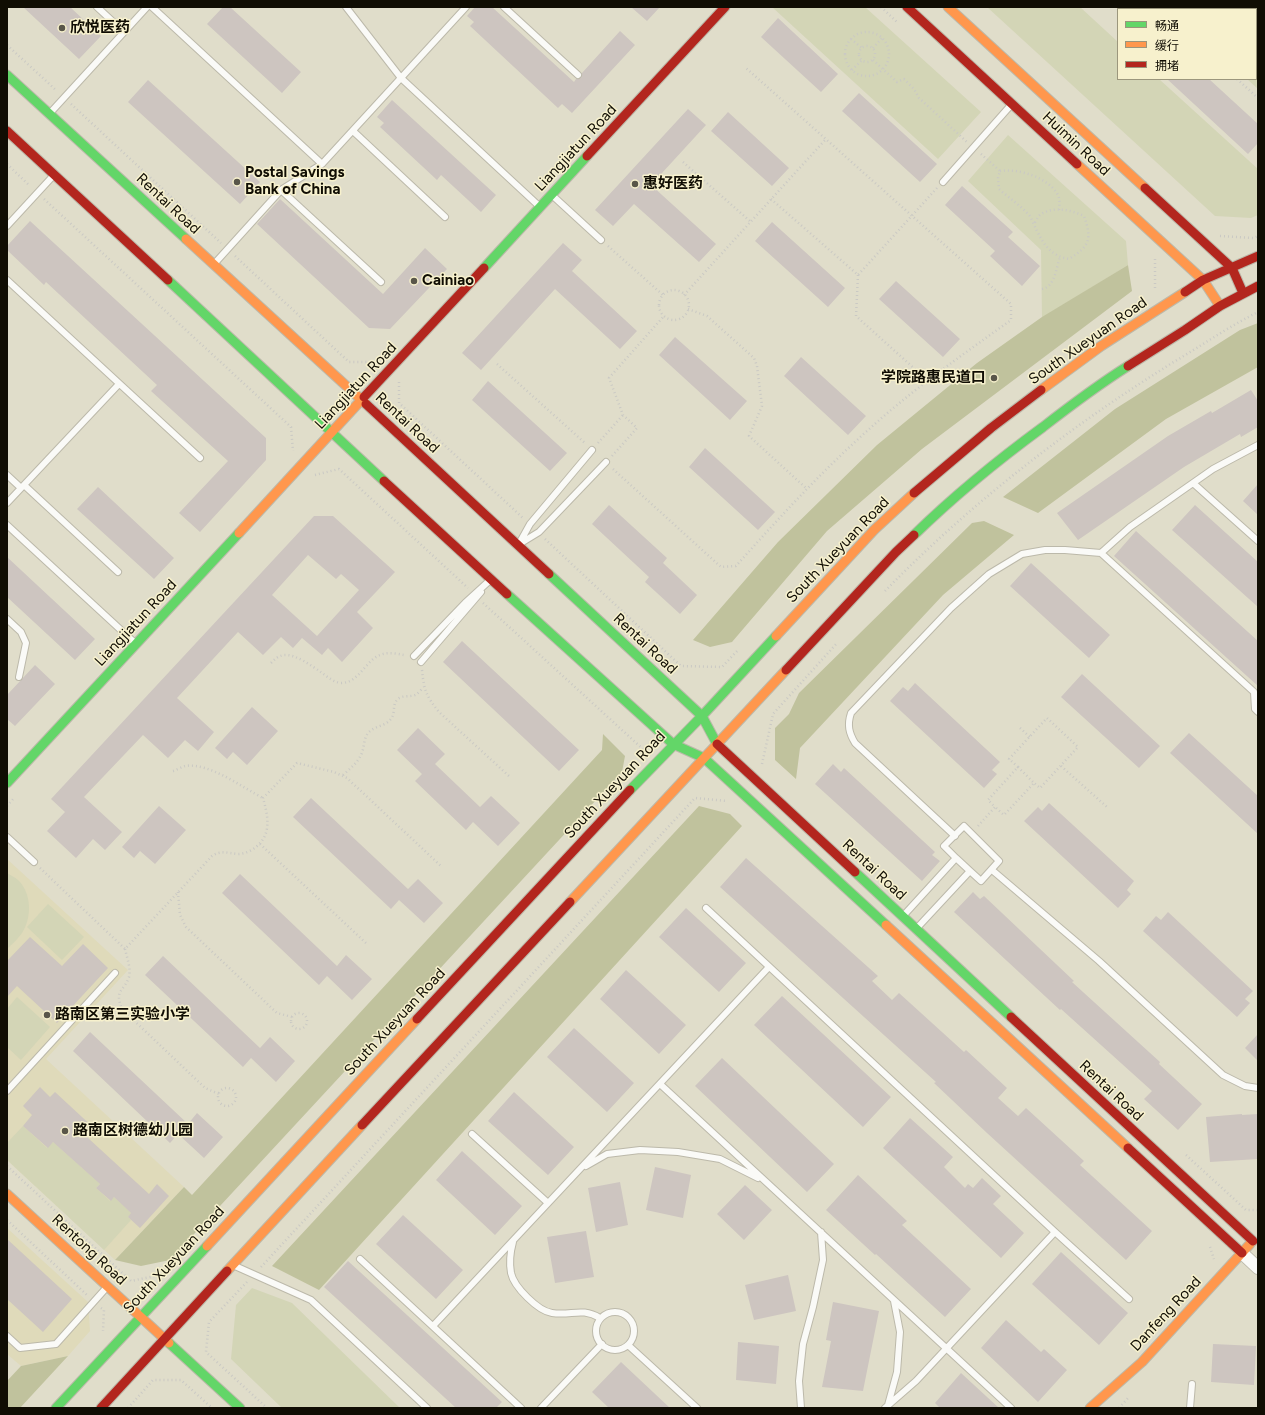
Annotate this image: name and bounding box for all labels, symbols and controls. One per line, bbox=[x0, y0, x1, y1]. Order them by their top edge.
legend bbox=[1117, 8, 1257, 80]
place label: 欣悦医药 bbox=[70, 19, 130, 37]
text: 畅通 bbox=[1155, 19, 1179, 33]
marker: 欣悦医药 bbox=[57, 23, 67, 33]
text: 缓行 bbox=[1155, 39, 1179, 53]
text: 拥堵 bbox=[1155, 59, 1179, 73]
street label: Liangjiatun Road bbox=[531, 101, 621, 195]
street label: Huimin Road bbox=[1038, 108, 1114, 180]
place label: Postal Savings Bank of China bbox=[245, 164, 344, 199]
street label: Rentai Road bbox=[132, 170, 204, 238]
place label: 惠好医药 bbox=[643, 175, 703, 193]
marker: Postal Savings Bank of China bbox=[232, 177, 242, 187]
marker: 惠好医药 bbox=[630, 179, 640, 189]
place label: Cainiao bbox=[422, 272, 474, 290]
marker: Cainiao bbox=[409, 276, 419, 286]
street label: South Xueyuan Road bbox=[1025, 293, 1151, 389]
street label: Liangjiatun Road bbox=[311, 339, 401, 433]
place label: 学院路惠民道口 bbox=[881, 369, 986, 387]
marker: 学院路惠民道口 bbox=[989, 373, 999, 383]
street label: Rentai Road bbox=[371, 389, 443, 457]
street label: South Xueyuan Road bbox=[783, 493, 893, 607]
street label: Liangjiatun Road bbox=[91, 576, 181, 670]
street label: Rentai Road bbox=[609, 610, 681, 678]
street label: South Xueyuan Road bbox=[561, 728, 669, 842]
street label: Rentai Road bbox=[838, 836, 910, 904]
street label: South Xueyuan Road bbox=[341, 965, 449, 1079]
place label: 路南区第三实验小学 bbox=[55, 1006, 190, 1024]
marker: 路南区第三实验小学 bbox=[42, 1010, 52, 1020]
street label: Rentai Road bbox=[1075, 1057, 1147, 1125]
place label: 路南区树德幼儿园 bbox=[73, 1122, 193, 1140]
marker: 路南区树德幼儿园 bbox=[60, 1126, 70, 1136]
street label: South Xueyuan Road bbox=[120, 1203, 228, 1317]
street label: Rentong Road bbox=[48, 1211, 130, 1289]
street label: Danfeng Road bbox=[1127, 1273, 1205, 1355]

